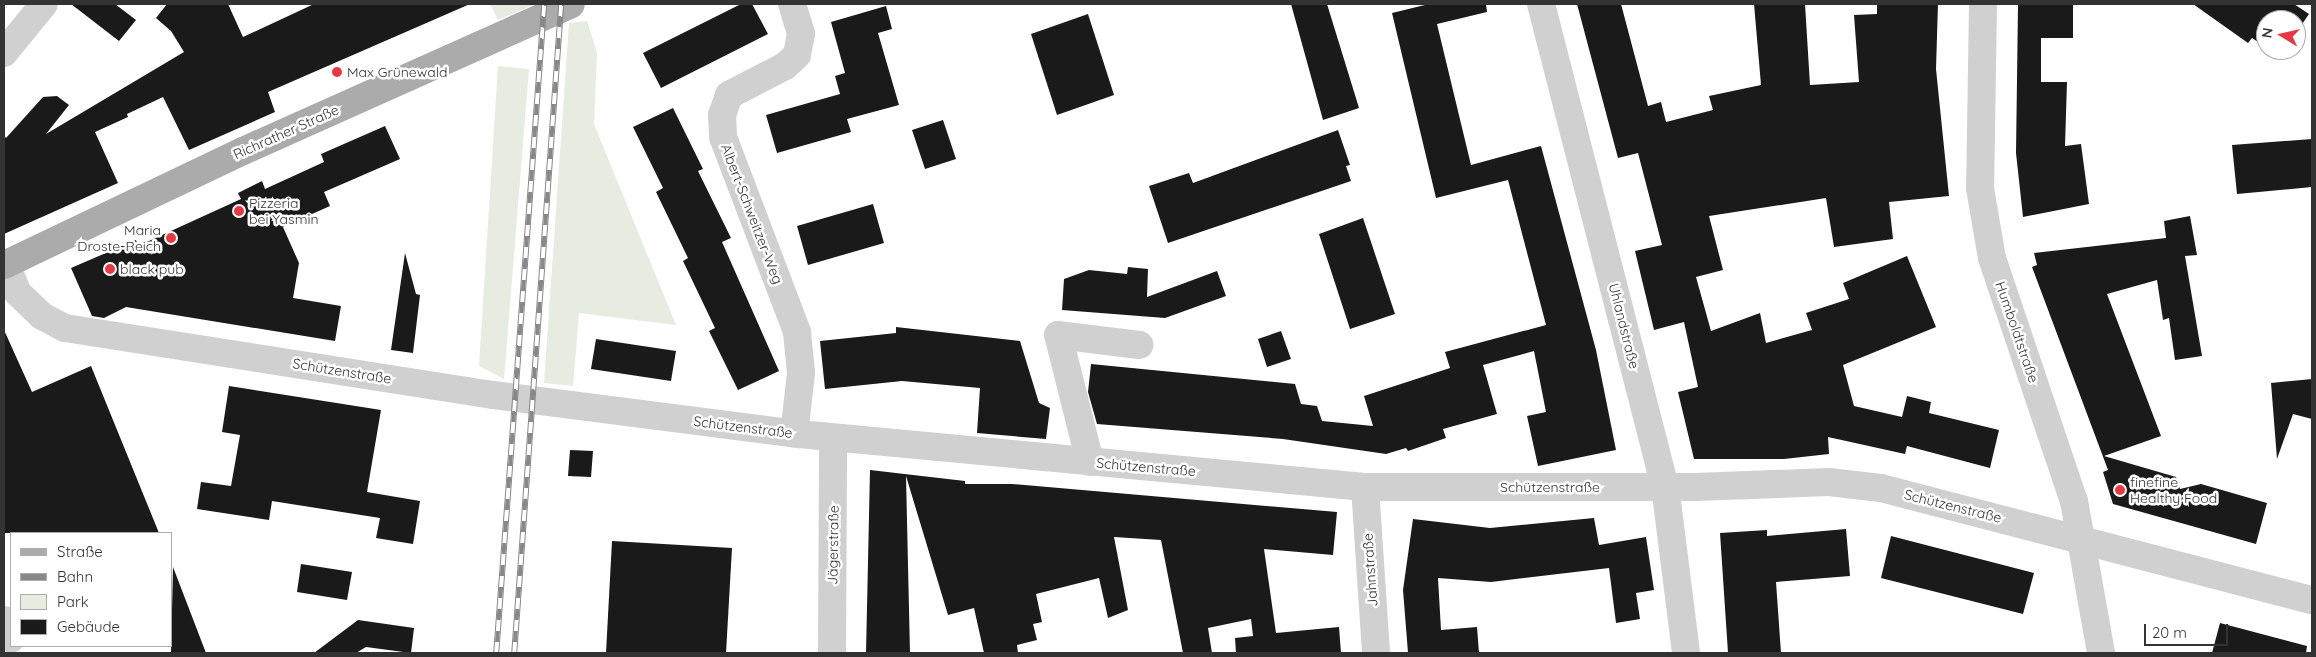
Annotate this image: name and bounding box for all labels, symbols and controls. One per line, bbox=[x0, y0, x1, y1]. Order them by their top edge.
north arrow bbox=[2256, 10, 2306, 60]
text: N bbox=[2257, 26, 2277, 39]
place label: Max Grünewald bbox=[347, 64, 447, 80]
marker: Max Grünewald bbox=[331, 66, 343, 78]
street label: Richrather Straße bbox=[231, 101, 341, 163]
street label: Albert-Schweitzer-Weg bbox=[718, 142, 786, 286]
place label: Pizzeria bei Yasmin bbox=[249, 195, 318, 228]
marker: Pizzeria bei Yasmin bbox=[233, 205, 245, 217]
place label: Maria Droste-Reich bbox=[77, 222, 161, 254]
marker: Maria Droste-Reich bbox=[165, 232, 177, 244]
place label: black pub bbox=[120, 261, 184, 277]
marker: black pub bbox=[104, 263, 116, 275]
street label: Humboldtstraße bbox=[1992, 279, 2042, 385]
street label: Uhlandstraße bbox=[1605, 281, 1643, 371]
street label: Schützenstraße bbox=[291, 355, 393, 387]
street label: Schützenstraße bbox=[692, 413, 794, 441]
street label: Schützenstraße bbox=[1096, 454, 1196, 480]
place label: finefine Healthy Food bbox=[2130, 474, 2217, 507]
street label: Schützenstraße bbox=[1500, 479, 1600, 495]
marker: finefine Healthy Food bbox=[2114, 484, 2126, 496]
street label: Schützenstraße bbox=[1903, 486, 2003, 526]
street label: Jägerstraße bbox=[824, 505, 842, 585]
legend bbox=[10, 532, 172, 647]
street label: Jahnstraße bbox=[1359, 533, 1381, 607]
text: Straße bbox=[57, 542, 103, 561]
text: Bahn bbox=[57, 567, 93, 586]
text: Park bbox=[57, 592, 89, 611]
scale bar bbox=[2146, 614, 2230, 646]
text: Gebäude bbox=[57, 617, 120, 636]
text: 20 m bbox=[2152, 623, 2187, 642]

